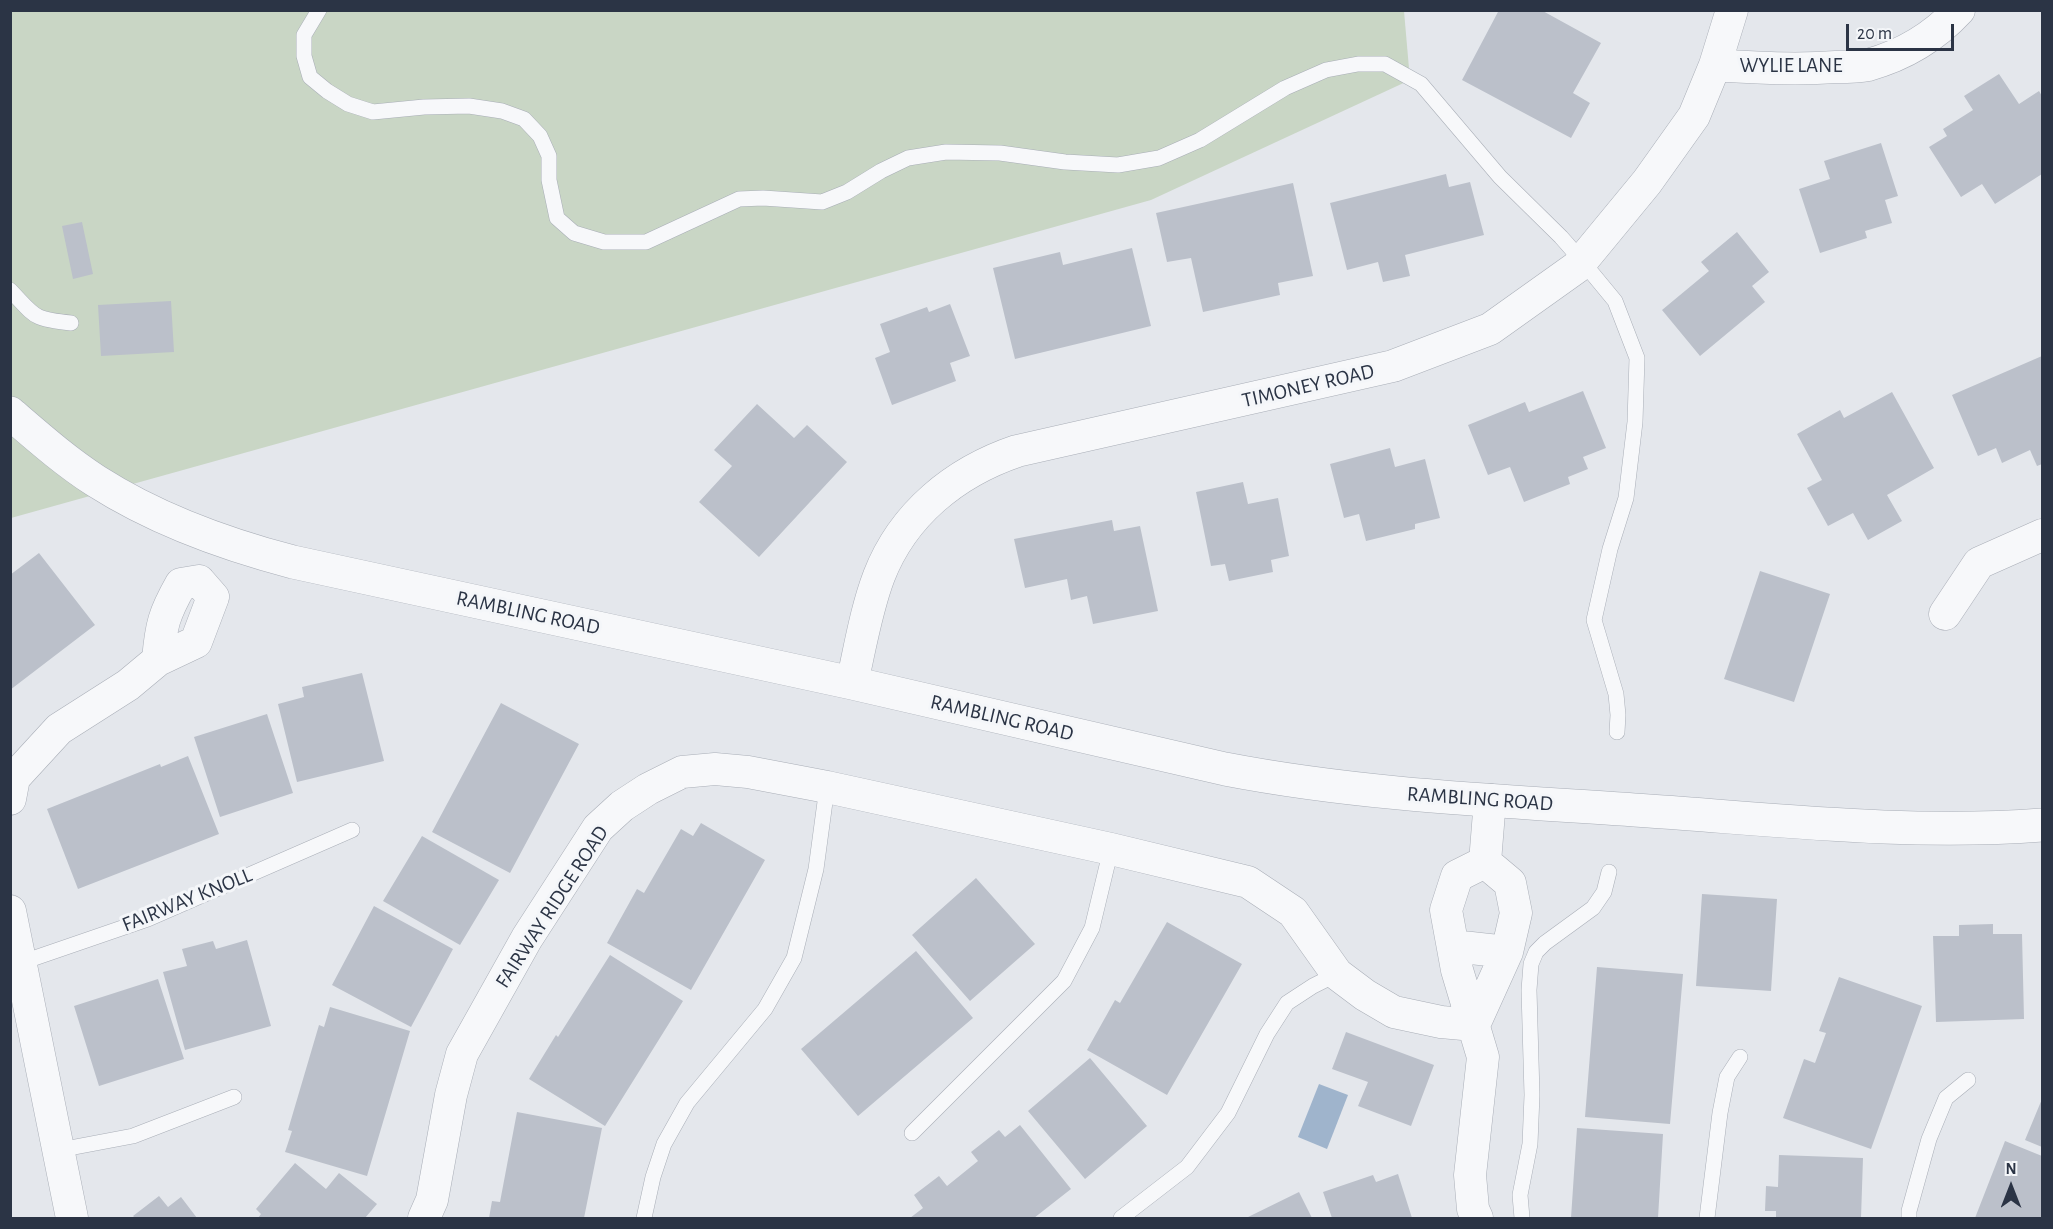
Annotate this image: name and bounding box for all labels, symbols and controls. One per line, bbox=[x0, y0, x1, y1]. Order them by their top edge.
scale bar bbox=[1849, 12, 1957, 50]
text: 20 m bbox=[1857, 25, 1892, 43]
street label: WYLIE LANE bbox=[1739, 53, 1843, 79]
street label: TIMONEY ROAD bbox=[1239, 359, 1377, 413]
street label: RAMBLING ROAD bbox=[454, 585, 602, 641]
street label: RAMBLING ROAD bbox=[928, 689, 1076, 747]
street label: RAMBLING ROAD bbox=[1406, 781, 1554, 817]
street label: FAIRWAY RIDGE ROAD bbox=[490, 821, 614, 993]
street label: FAIRWAY KNOLL bbox=[118, 863, 256, 937]
north arrow bbox=[1981, 1157, 2041, 1217]
text: N bbox=[2005, 1161, 2017, 1177]

